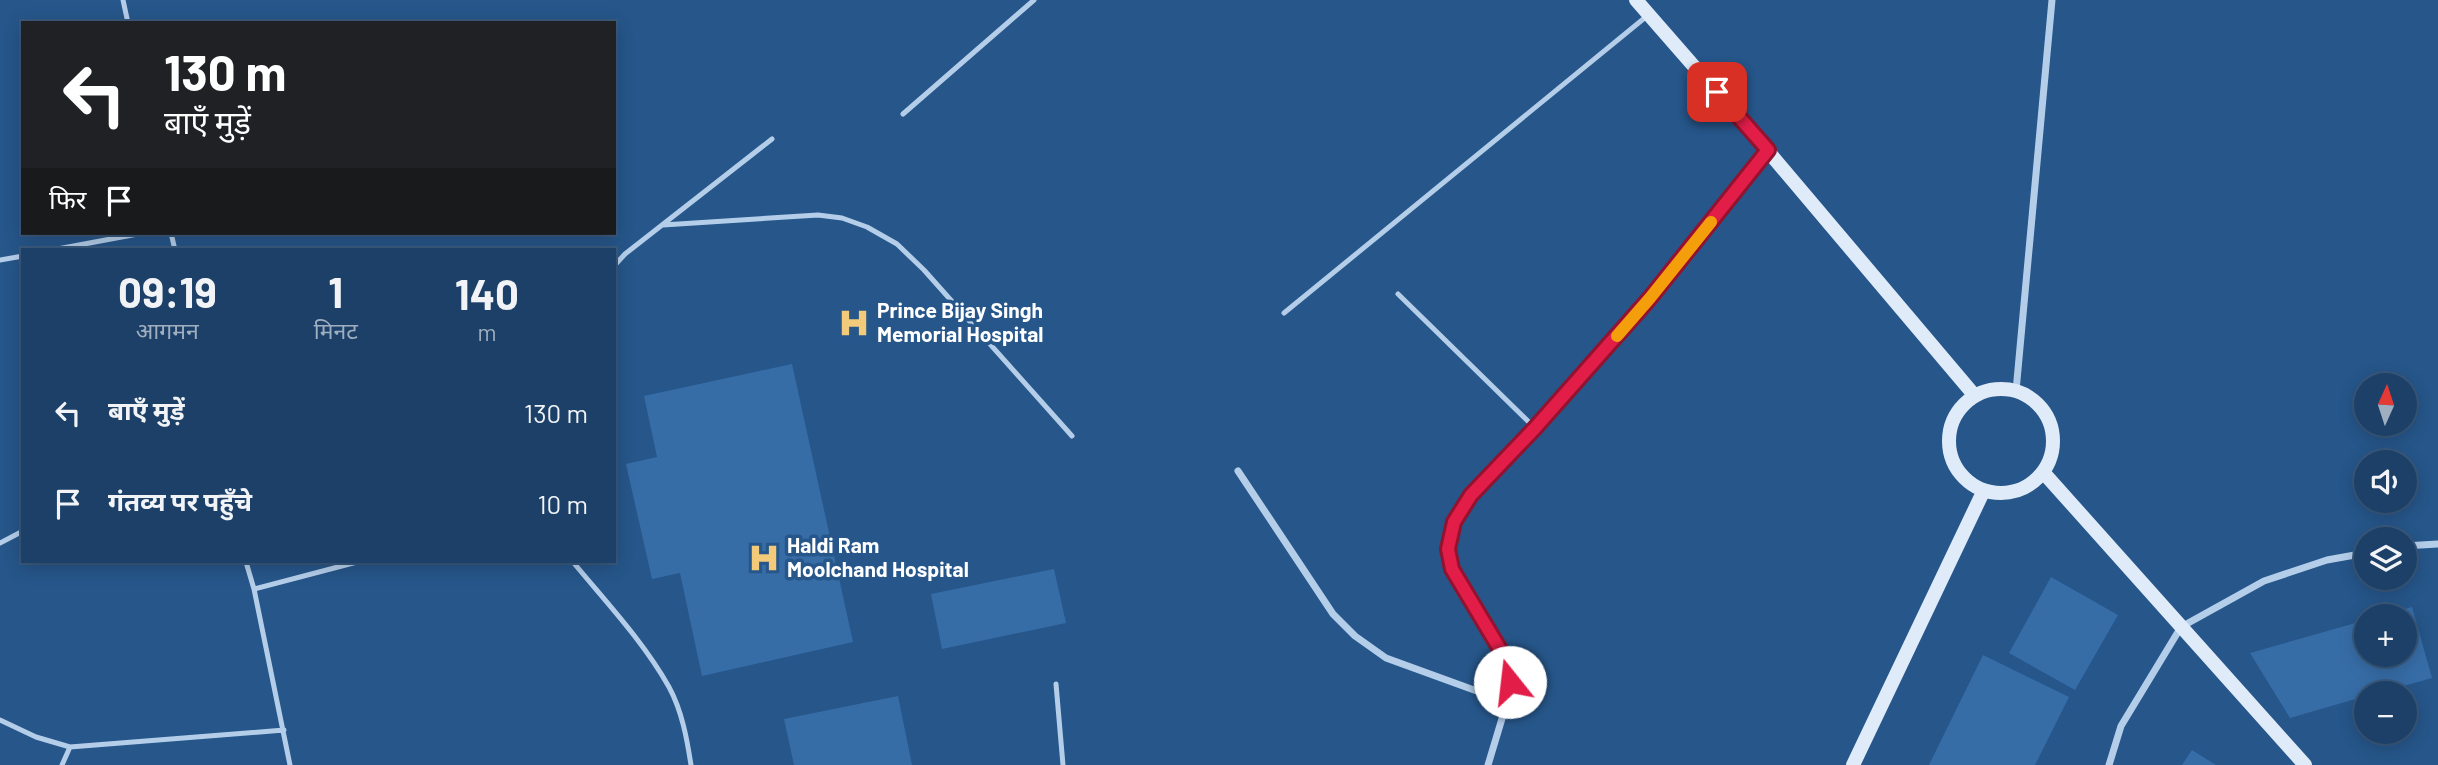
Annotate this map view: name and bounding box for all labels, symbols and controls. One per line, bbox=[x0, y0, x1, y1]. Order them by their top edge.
text: 130 m bbox=[164, 42, 286, 101]
icon: left bbox=[49, 49, 140, 140]
pin bbox=[1687, 62, 1747, 122]
icon: arrive bbox=[1698, 73, 1736, 111]
text: बाएँ मुड़ें bbox=[164, 102, 251, 140]
icon: arrive bbox=[100, 182, 138, 220]
text: फिर bbox=[49, 183, 86, 214]
text: 09:19 bbox=[118, 266, 217, 316]
text: 1 bbox=[328, 266, 343, 316]
text: 140 bbox=[455, 268, 519, 318]
place label: Prince Bijay Singh Memorial Hospital bbox=[877, 297, 1043, 346]
hospital icon: Prince Bijay Singh Memorial Hospital bbox=[837, 306, 871, 340]
text: आगमन bbox=[136, 316, 199, 344]
text: मिनट bbox=[314, 316, 358, 344]
text: m bbox=[477, 318, 496, 346]
north arrow bbox=[2354, 373, 2417, 436]
map controls bbox=[2354, 373, 2417, 744]
icon: left bbox=[49, 394, 87, 432]
text: बाएँ मुड़ें bbox=[108, 394, 185, 425]
text: 130 m bbox=[524, 397, 588, 428]
button: sound bbox=[2354, 450, 2417, 513]
icon: arrive bbox=[49, 485, 87, 523]
text: गंतव्य पर पहुँचे bbox=[108, 485, 252, 516]
text: 10 m bbox=[538, 488, 588, 519]
button: layers bbox=[2354, 527, 2417, 590]
place label: Haldi Ram Moolchand Hospital bbox=[787, 532, 969, 581]
hospital icon: Haldi Ram Moolchand Hospital bbox=[747, 541, 781, 575]
button: + bbox=[2354, 604, 2417, 667]
position arrow bbox=[1473, 645, 1547, 719]
button: − bbox=[2354, 681, 2417, 744]

